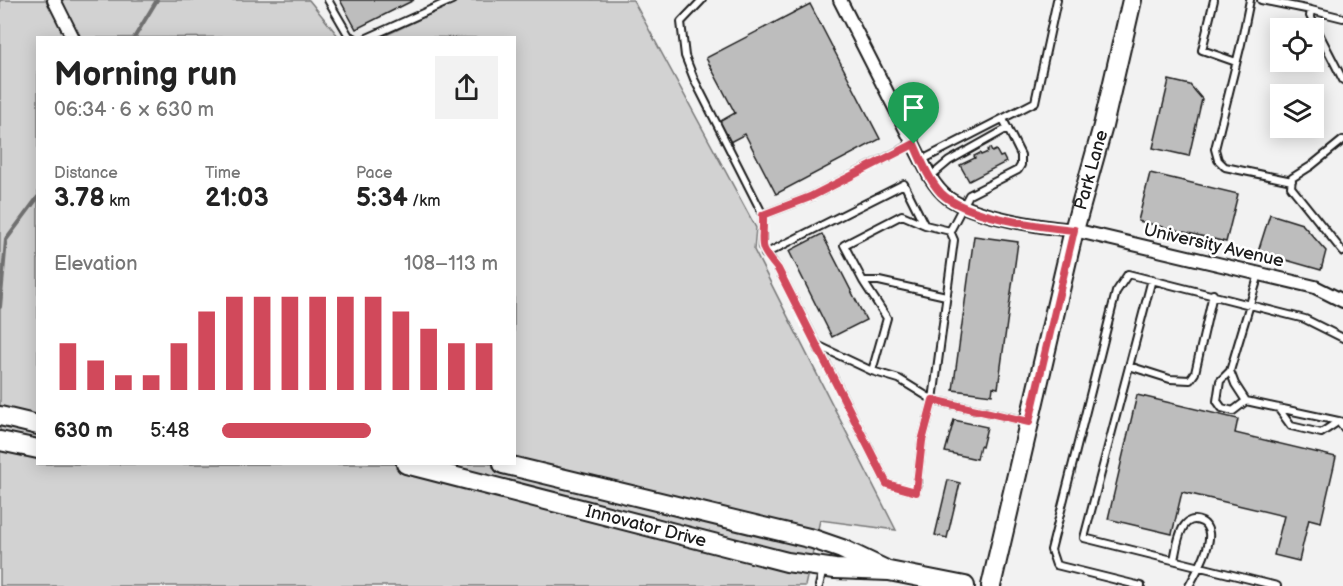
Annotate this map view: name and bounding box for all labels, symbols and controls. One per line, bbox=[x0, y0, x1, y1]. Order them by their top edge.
map controls bbox=[1270, 18, 1324, 138]
button: locate bbox=[1270, 18, 1324, 72]
text: Morning run bbox=[54, 55, 237, 95]
button: share bbox=[435, 56, 498, 119]
pin bbox=[888, 82, 939, 144]
button: layers bbox=[1270, 84, 1324, 138]
icon: arrive bbox=[897, 91, 930, 124]
text: 06:34 · 6 × 630 m bbox=[54, 98, 214, 122]
street label: Park Lane bbox=[1070, 127, 1112, 212]
text: Distance bbox=[54, 164, 118, 183]
text: Time bbox=[205, 164, 240, 183]
text: Pace bbox=[356, 164, 392, 183]
text: 3.78 bbox=[54, 183, 105, 214]
text: 21:03 bbox=[205, 183, 269, 214]
text: 5:34 bbox=[356, 183, 408, 214]
text: km bbox=[105, 192, 130, 211]
text: /km bbox=[408, 192, 440, 211]
street label: University Avenue bbox=[1142, 219, 1286, 272]
text: Elevation bbox=[54, 252, 137, 276]
text: 108–113 m bbox=[404, 252, 498, 276]
text: 630 m bbox=[54, 419, 113, 443]
text: 5:48 bbox=[150, 419, 189, 443]
street label: Innovator Drive bbox=[584, 501, 709, 552]

